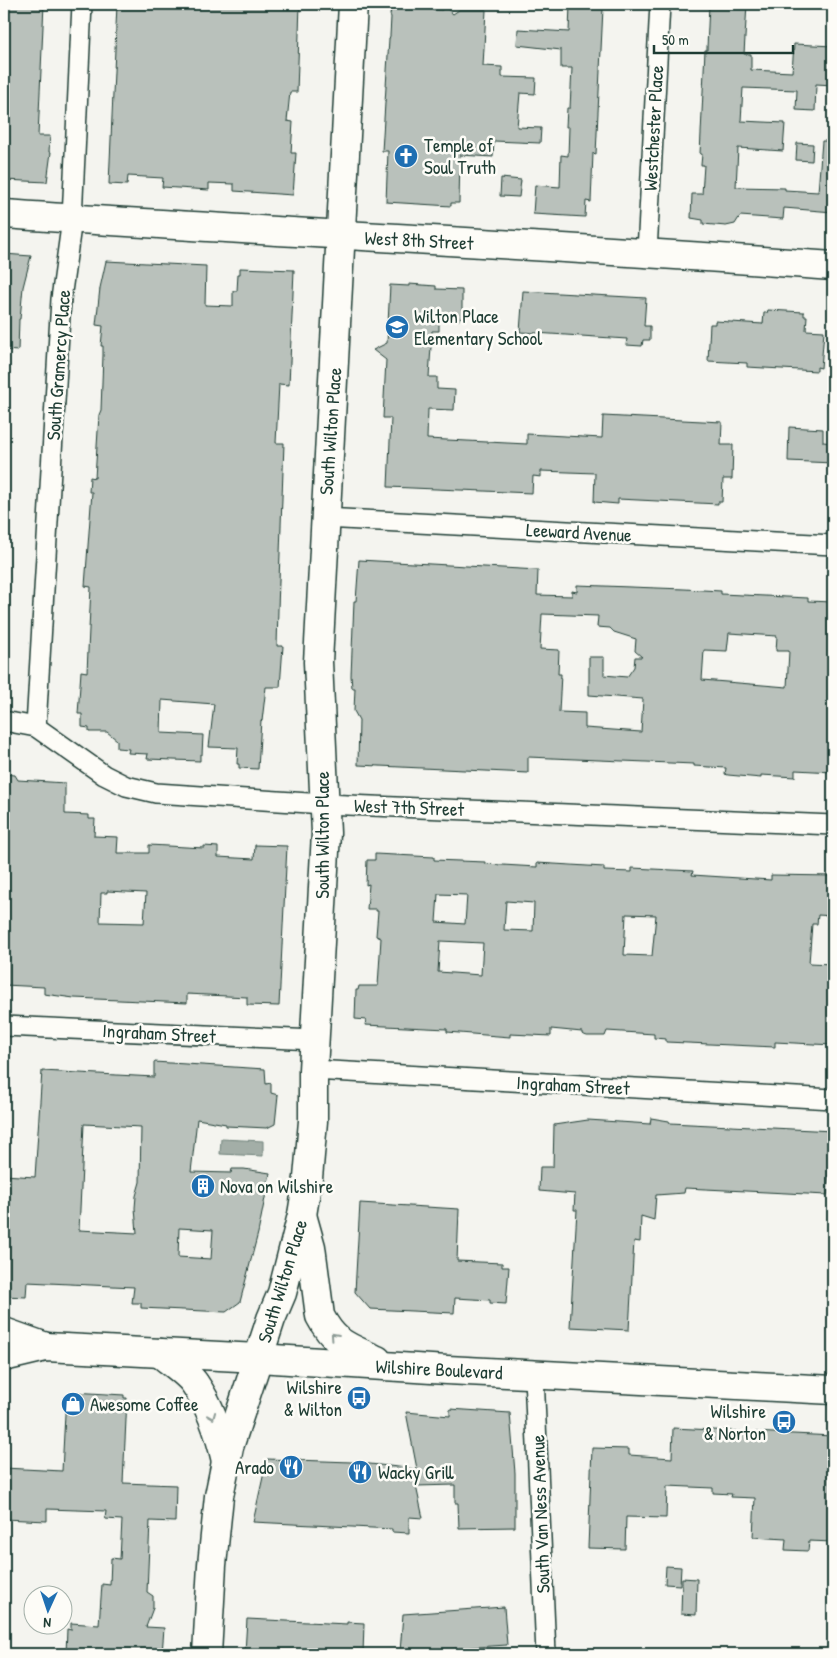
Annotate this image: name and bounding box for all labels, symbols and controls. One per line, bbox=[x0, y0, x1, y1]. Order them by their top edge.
scale bar bbox=[654, 22, 793, 54]
text: 50 m bbox=[662, 29, 689, 50]
street label: Westchester Place bbox=[637, 64, 669, 191]
place label: Temple of Soul Truth bbox=[424, 132, 496, 180]
church icon: Temple of Soul Truth bbox=[393, 143, 419, 169]
street label: West 8th Street bbox=[364, 224, 474, 256]
street label: South Gramercy Place bbox=[40, 288, 76, 441]
place label: Wilton Place Elementary School bbox=[414, 303, 543, 351]
school or university icon: Wilton Place Elementary School bbox=[384, 314, 410, 340]
street label: South Wilton Place bbox=[313, 366, 347, 496]
street label: Leeward Avenue bbox=[526, 516, 633, 548]
street label: South Wilton Place bbox=[309, 771, 335, 899]
street label: West 7th Street bbox=[354, 792, 465, 822]
street label: Ingraham Street bbox=[102, 1017, 217, 1049]
street label: Ingraham Street bbox=[516, 1069, 631, 1101]
building icon: Nova on Wilshire bbox=[190, 1173, 216, 1199]
place label: Nova on Wilshire bbox=[220, 1173, 334, 1199]
street label: South Wilton Place bbox=[251, 1216, 313, 1346]
one-way arrow bbox=[331, 1333, 340, 1342]
street label: Wilshire Boulevard bbox=[375, 1353, 504, 1385]
place label: Wilshire & Wilton bbox=[284, 1374, 342, 1422]
bus stop icon: Wilshire & Wilton bbox=[346, 1385, 372, 1411]
shop icon: Awesome Coffee bbox=[60, 1391, 86, 1417]
place label: Awesome Coffee bbox=[90, 1391, 199, 1417]
place label: Wilshire & Norton bbox=[704, 1398, 766, 1446]
bus stop icon: Wilshire & Norton bbox=[771, 1409, 797, 1435]
one-way arrow bbox=[205, 1411, 216, 1420]
street label: South Van Ness Avenue bbox=[524, 1434, 556, 1594]
place label: Arado bbox=[235, 1454, 274, 1480]
restaurant icon: Arado bbox=[278, 1454, 304, 1480]
restaurant icon: Wacky Grill bbox=[347, 1459, 373, 1485]
place label: Wacky Grill bbox=[378, 1459, 455, 1485]
north arrow bbox=[22, 1586, 72, 1636]
text: N bbox=[43, 1614, 52, 1633]

